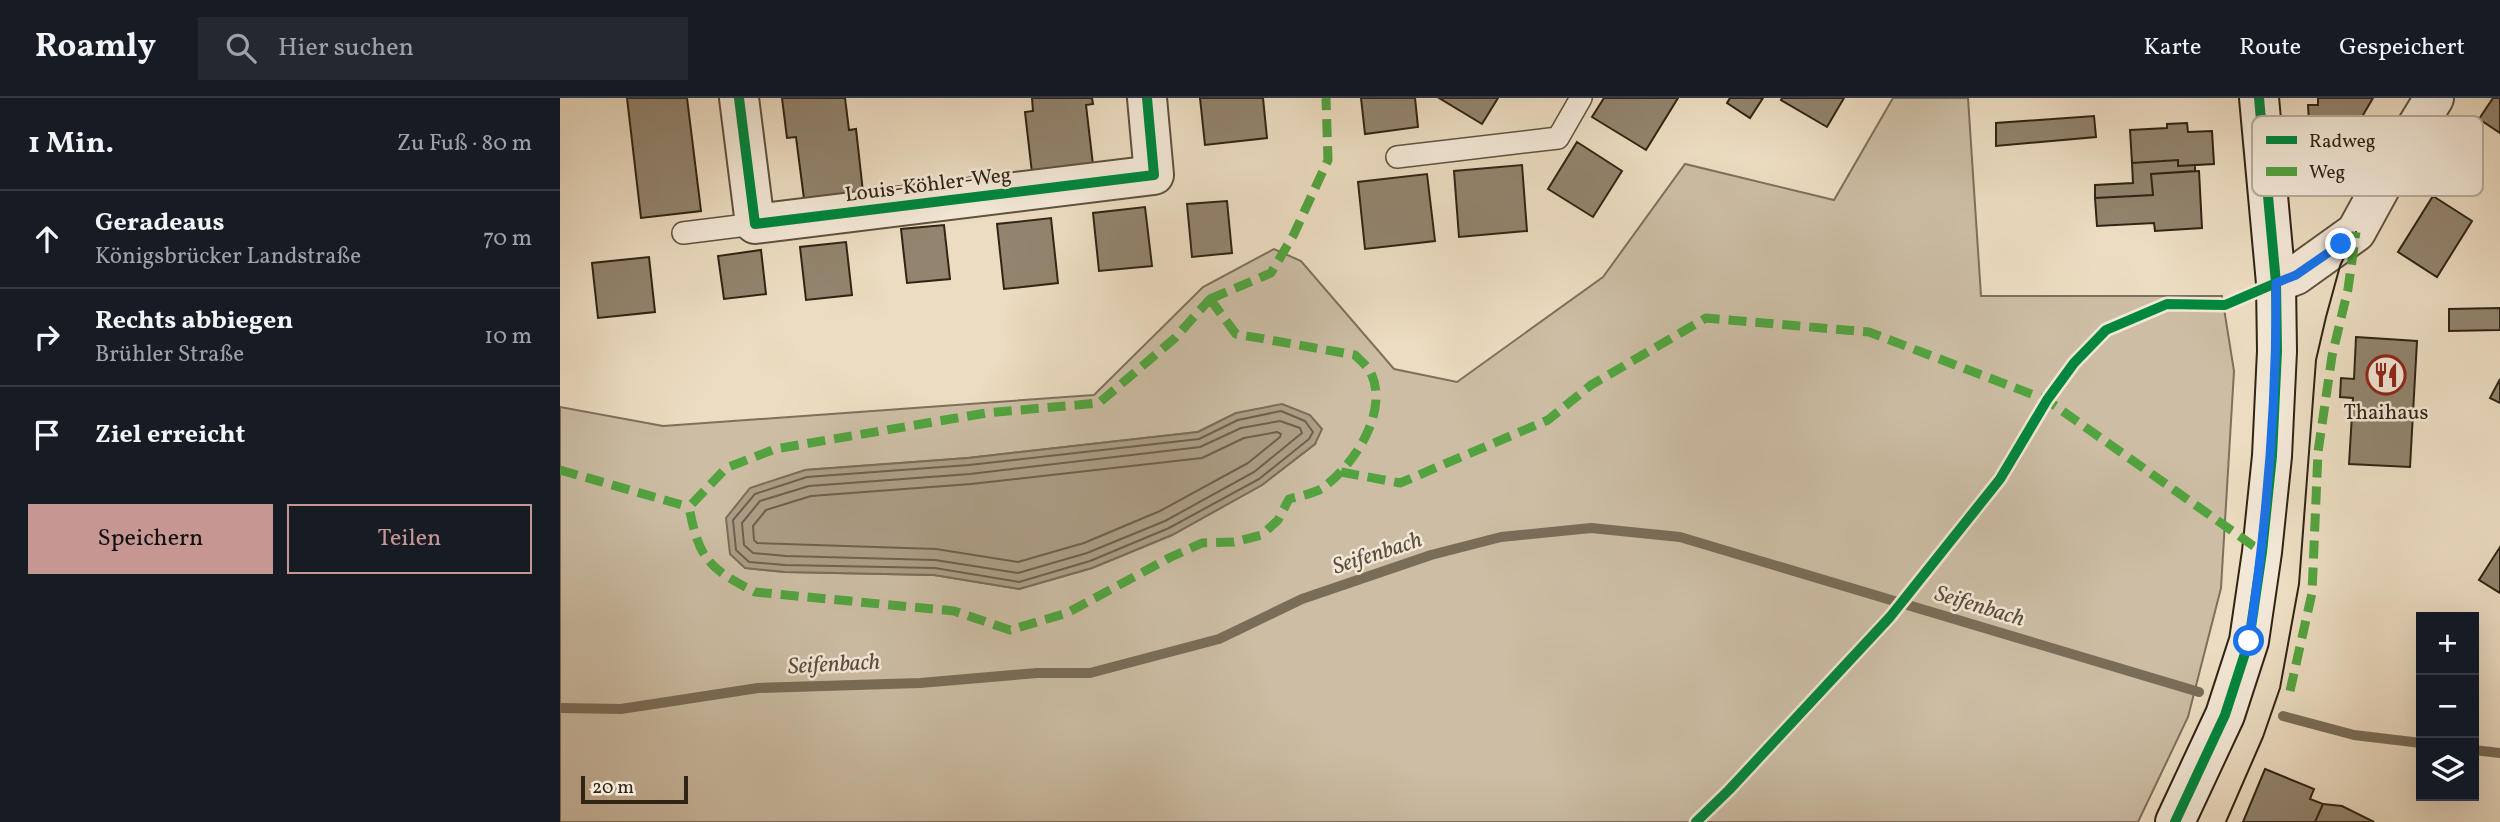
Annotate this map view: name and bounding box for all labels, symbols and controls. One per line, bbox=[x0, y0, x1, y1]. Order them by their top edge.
search box bbox=[198, 17, 688, 80]
text: Roamly bbox=[35, 25, 156, 71]
icon: search bbox=[222, 29, 260, 67]
text: Hier suchen bbox=[278, 30, 414, 66]
text: Karte bbox=[2144, 31, 2201, 65]
text: Route bbox=[2239, 31, 2301, 65]
text: Gespeichert bbox=[2339, 31, 2465, 65]
legend bbox=[2252, 116, 2483, 196]
text: 1 Min. bbox=[28, 123, 114, 165]
text: Zu Fuß · 80 m bbox=[397, 128, 532, 160]
text: Radweg bbox=[2309, 129, 2375, 155]
text: Weg bbox=[2309, 160, 2345, 186]
street label: Louis-Köhler-Weg bbox=[843, 161, 1013, 210]
text: Geradeaus bbox=[95, 205, 224, 241]
icon: ahead bbox=[28, 220, 66, 258]
text: 70 m bbox=[483, 223, 532, 255]
route end bbox=[2325, 228, 2356, 259]
text: Königsbrücker Landstraße bbox=[95, 241, 361, 273]
text: Rechts abbiegen bbox=[95, 303, 293, 339]
icon: right bbox=[28, 318, 66, 356]
text: 10 m bbox=[484, 321, 532, 353]
text: Brühler Straße bbox=[95, 339, 244, 371]
restaurant icon: Thaihaus bbox=[2365, 354, 2407, 396]
place label: Thaihaus bbox=[2344, 399, 2428, 428]
icon: arrive bbox=[28, 416, 66, 454]
text: Ziel erreicht bbox=[95, 417, 245, 453]
button: Speichern bbox=[28, 504, 273, 574]
button: Teilen bbox=[287, 504, 532, 574]
water label: Seifenbach bbox=[1329, 524, 1426, 583]
water label: Seifenbach bbox=[1931, 578, 2028, 636]
map controls bbox=[2416, 612, 2479, 801]
button: + bbox=[2416, 612, 2479, 675]
route start bbox=[2233, 625, 2264, 656]
water label: Seifenbach bbox=[787, 647, 881, 683]
button: − bbox=[2416, 675, 2479, 738]
button: layers bbox=[2416, 738, 2479, 801]
scale bar bbox=[581, 773, 688, 805]
text: 20 m bbox=[592, 775, 634, 801]

